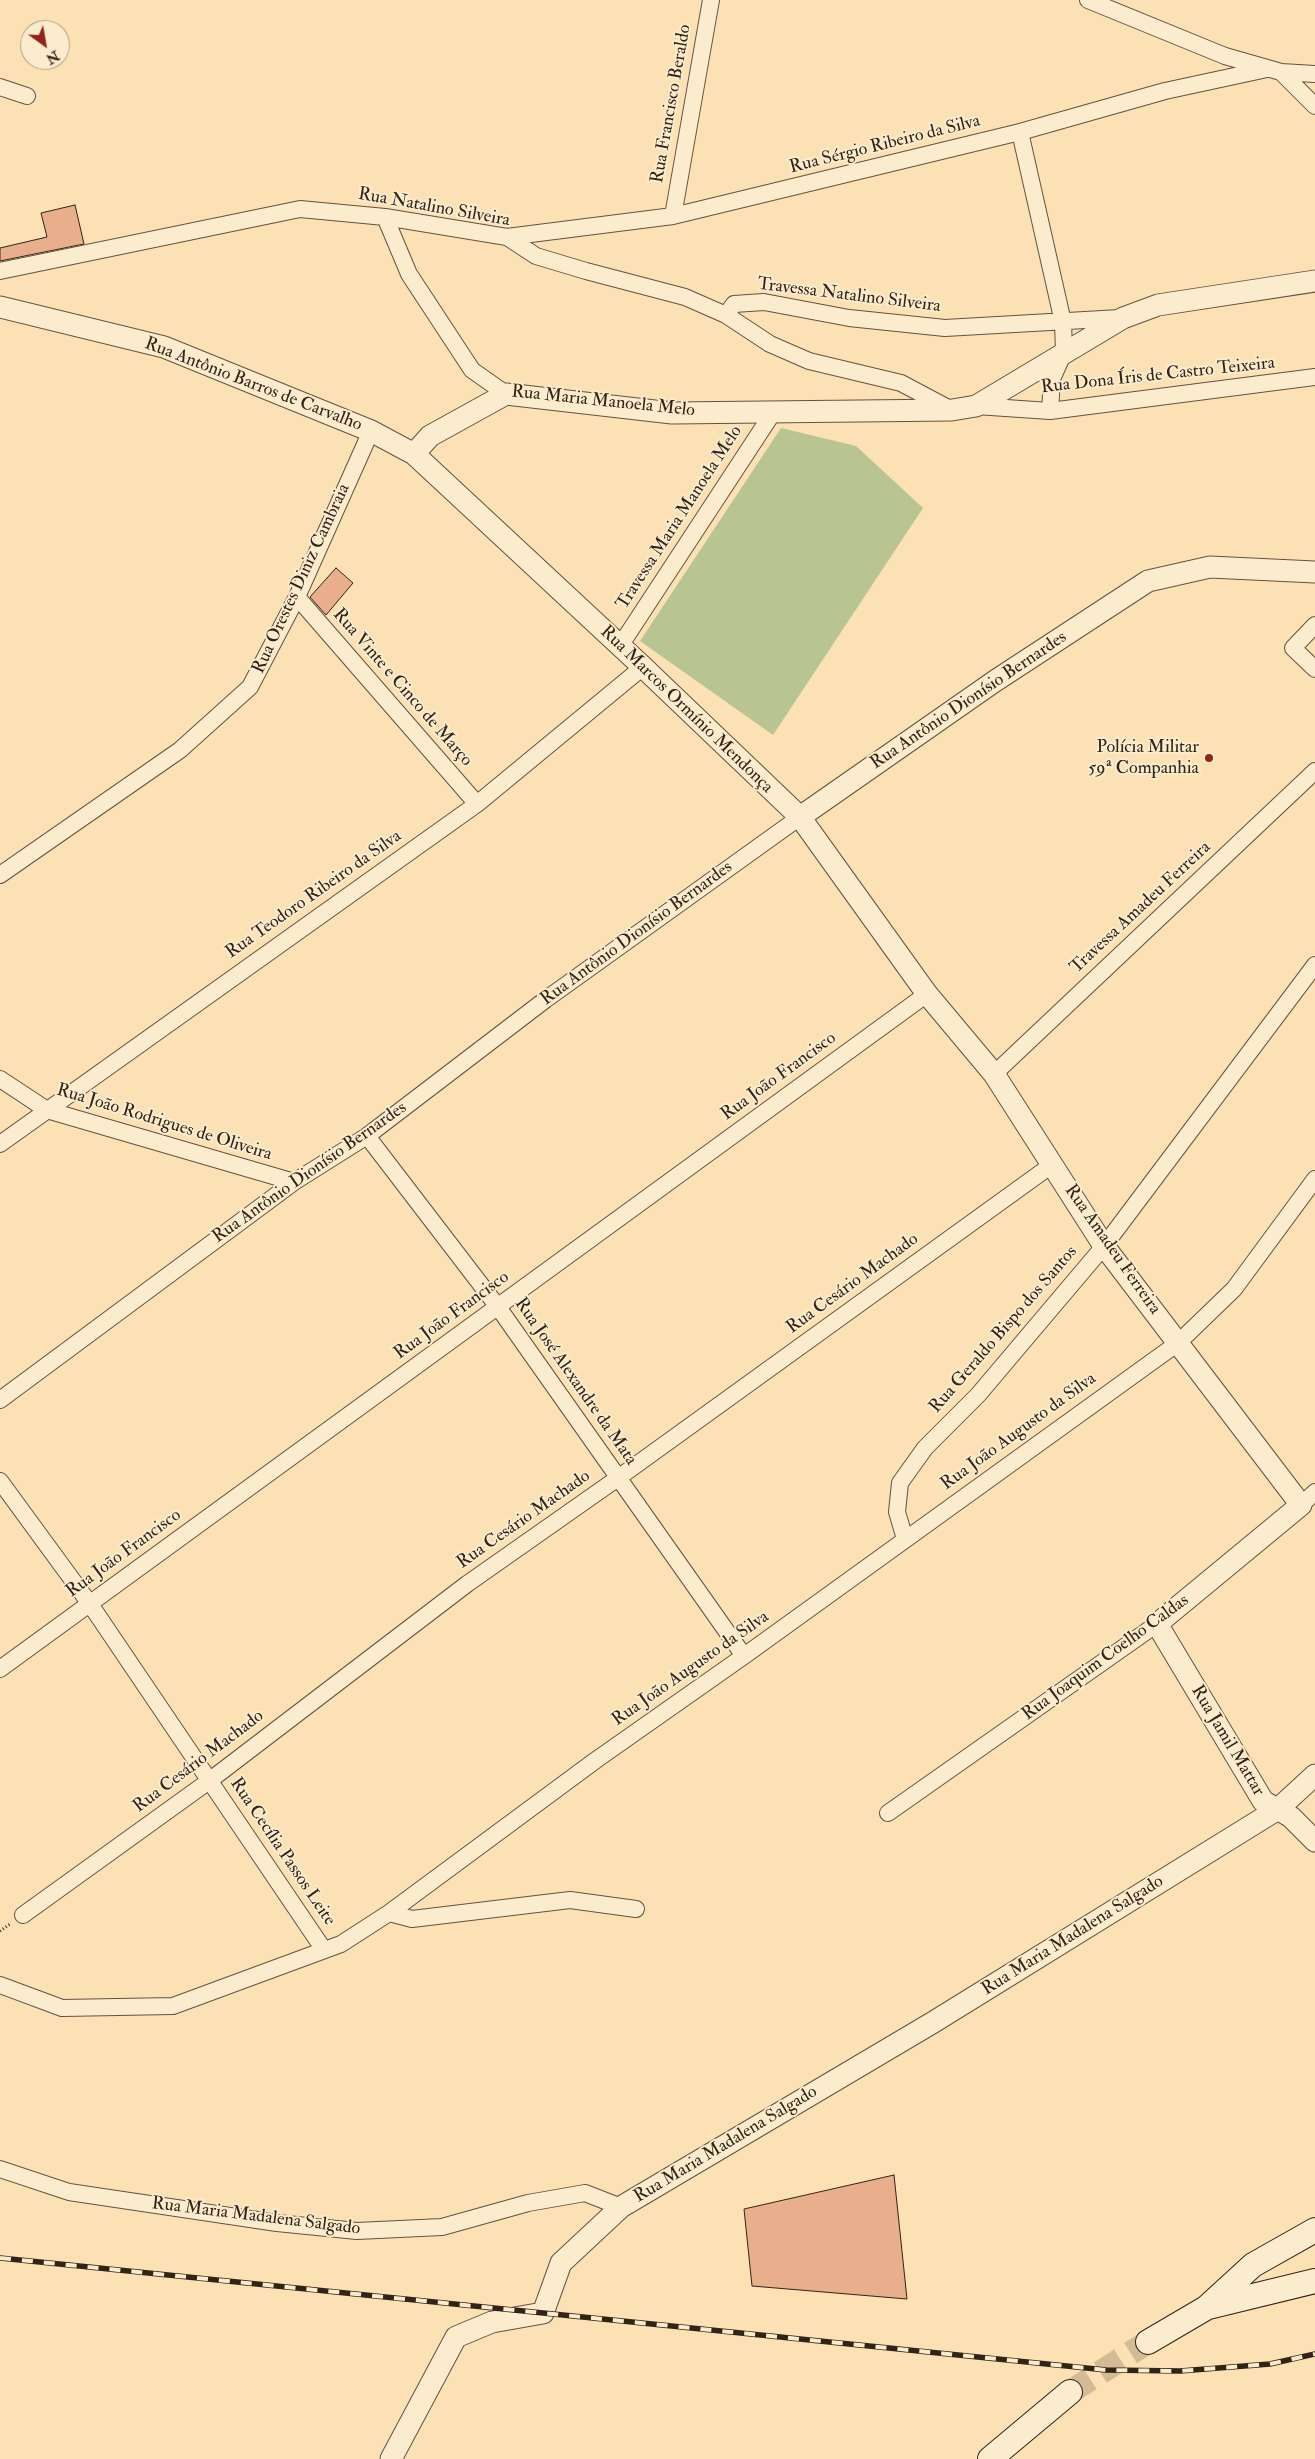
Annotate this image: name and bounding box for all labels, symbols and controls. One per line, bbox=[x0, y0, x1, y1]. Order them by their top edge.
north arrow bbox=[20, 20, 70, 70]
street label: Rua Francisco Beraldo bbox=[647, 23, 697, 185]
text: N bbox=[43, 47, 63, 68]
street label: Rua Sérgio Ribeiro da Silva bbox=[787, 111, 983, 179]
street label: Rua Natalino Silveira bbox=[356, 184, 512, 232]
street label: Travessa Natalino Silveira bbox=[756, 274, 942, 318]
street label: Rua Antônio Barros de Carvalho bbox=[141, 333, 365, 437]
street label: Rua Dona Íris de Castro Teixeira bbox=[1040, 353, 1276, 399]
street label: Rua Maria Manoela Melo bbox=[510, 382, 696, 422]
street label: Travessa Maria Manoela Melo bbox=[612, 422, 748, 614]
street label: Rua Orestes Diniz Cambraia bbox=[248, 481, 356, 677]
street label: Rua Vinte e Cinco de Março bbox=[327, 605, 477, 771]
street label: Rua Marcos Ormínio Mendonça bbox=[595, 622, 777, 798]
street label: Rua Antônio Dionísio Bernardes bbox=[867, 627, 1071, 775]
place label: Polícia Militar 59ª Companhia bbox=[1088, 737, 1199, 780]
marker: Polícia Militar 59ª Companhia bbox=[1203, 752, 1215, 764]
street label: Rua Teodoro Ribeiro da Silva bbox=[222, 826, 406, 964]
street label: Travessa Amadeu Ferreira bbox=[1066, 837, 1216, 979]
street label: Rua Antônio Dionísio Bernardes bbox=[537, 857, 737, 1011]
street label: Rua João Francisco bbox=[717, 1028, 841, 1126]
street label: Rua João Rodrigues de Oliveira bbox=[54, 1080, 274, 1166]
street label: Rua Antônio Dionísio Bernardes bbox=[209, 1098, 411, 1248]
street label: Rua Amadeu Ferreira bbox=[1059, 1181, 1165, 1319]
street label: Rua Cesário Machado bbox=[783, 1229, 923, 1339]
street label: Rua Geraldo Bispo dos Santos bbox=[925, 1242, 1083, 1418]
street label: Rua João Francisco bbox=[390, 1267, 514, 1365]
street label: Rua José Alexandre da Mata bbox=[509, 1294, 641, 1470]
street label: Rua João Augusto da Silva bbox=[937, 1368, 1101, 1496]
street label: Rua Cesário Machado bbox=[453, 1466, 595, 1574]
street label: Rua João Francisco bbox=[62, 1505, 186, 1603]
street label: Rua Joaquim Coelho Caldas bbox=[1018, 1590, 1194, 1726]
street label: Rua João Augusto da Silva bbox=[608, 1607, 774, 1731]
street label: Rua Jamil Mattar bbox=[1186, 1682, 1268, 1800]
street label: Rua Cesário Machado bbox=[130, 1706, 268, 1818]
street label: Rua Cecília Passos Leite bbox=[225, 1774, 339, 1930]
street label: Rua Maria Madalena Salgado bbox=[978, 1871, 1168, 2001]
street label: Rua Maria Madalena Salgado bbox=[630, 2082, 822, 2208]
street label: Rua Maria Madalena Salgado bbox=[151, 2193, 361, 2241]

